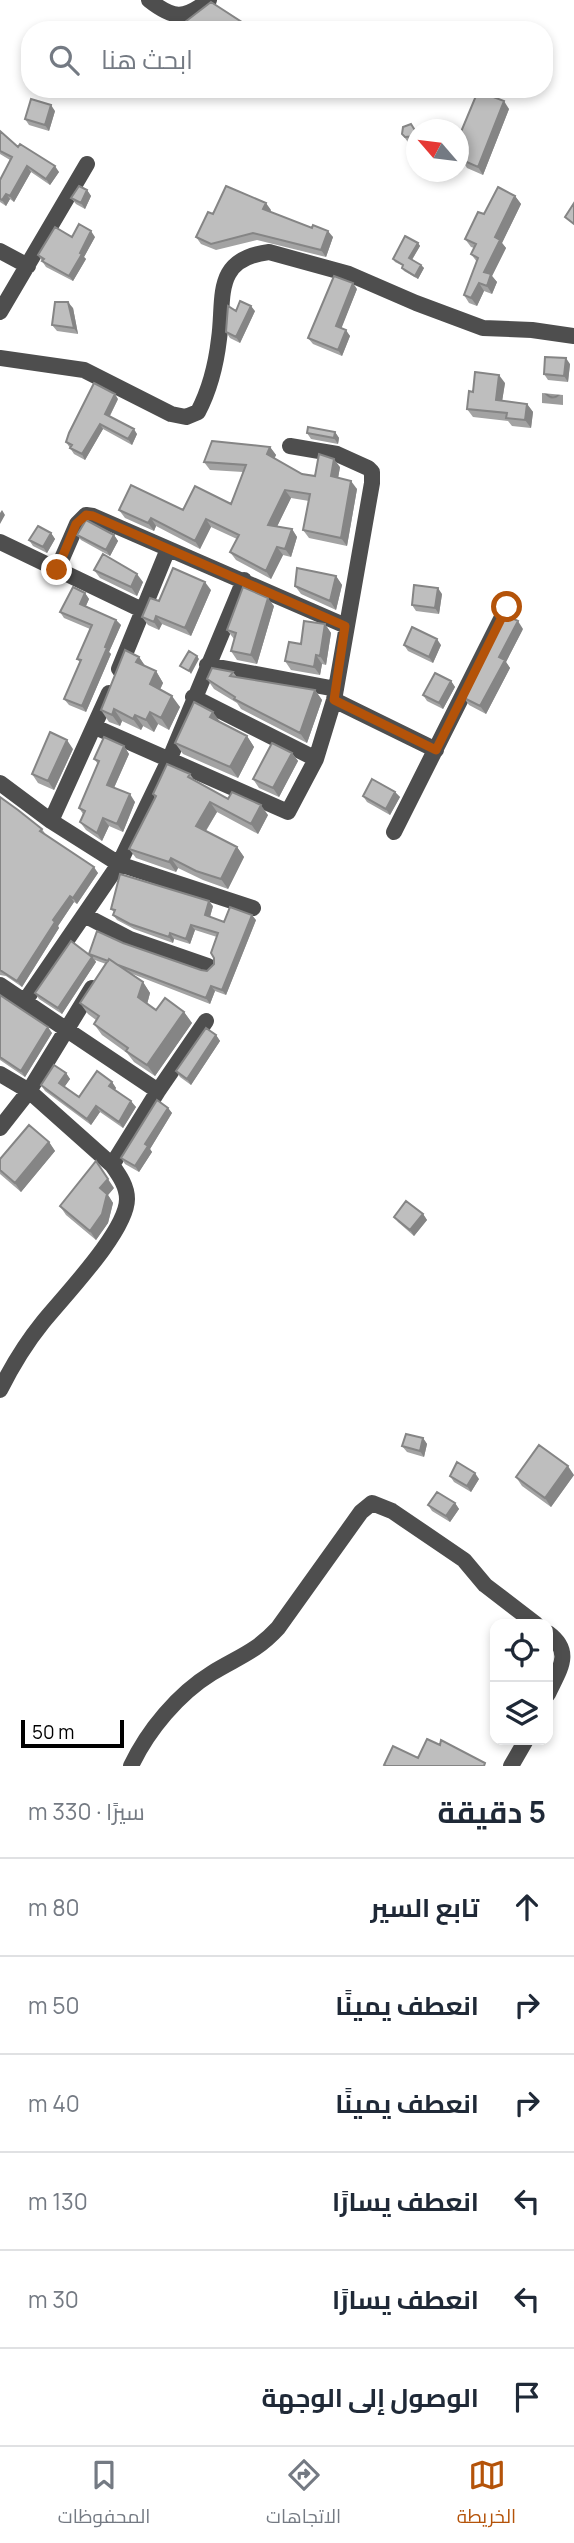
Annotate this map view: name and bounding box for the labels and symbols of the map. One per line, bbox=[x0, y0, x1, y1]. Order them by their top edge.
north arrow bbox=[406, 119, 469, 182]
route end bbox=[41, 554, 72, 585]
route start bbox=[491, 591, 522, 622]
scale bar bbox=[21, 1717, 124, 1749]

